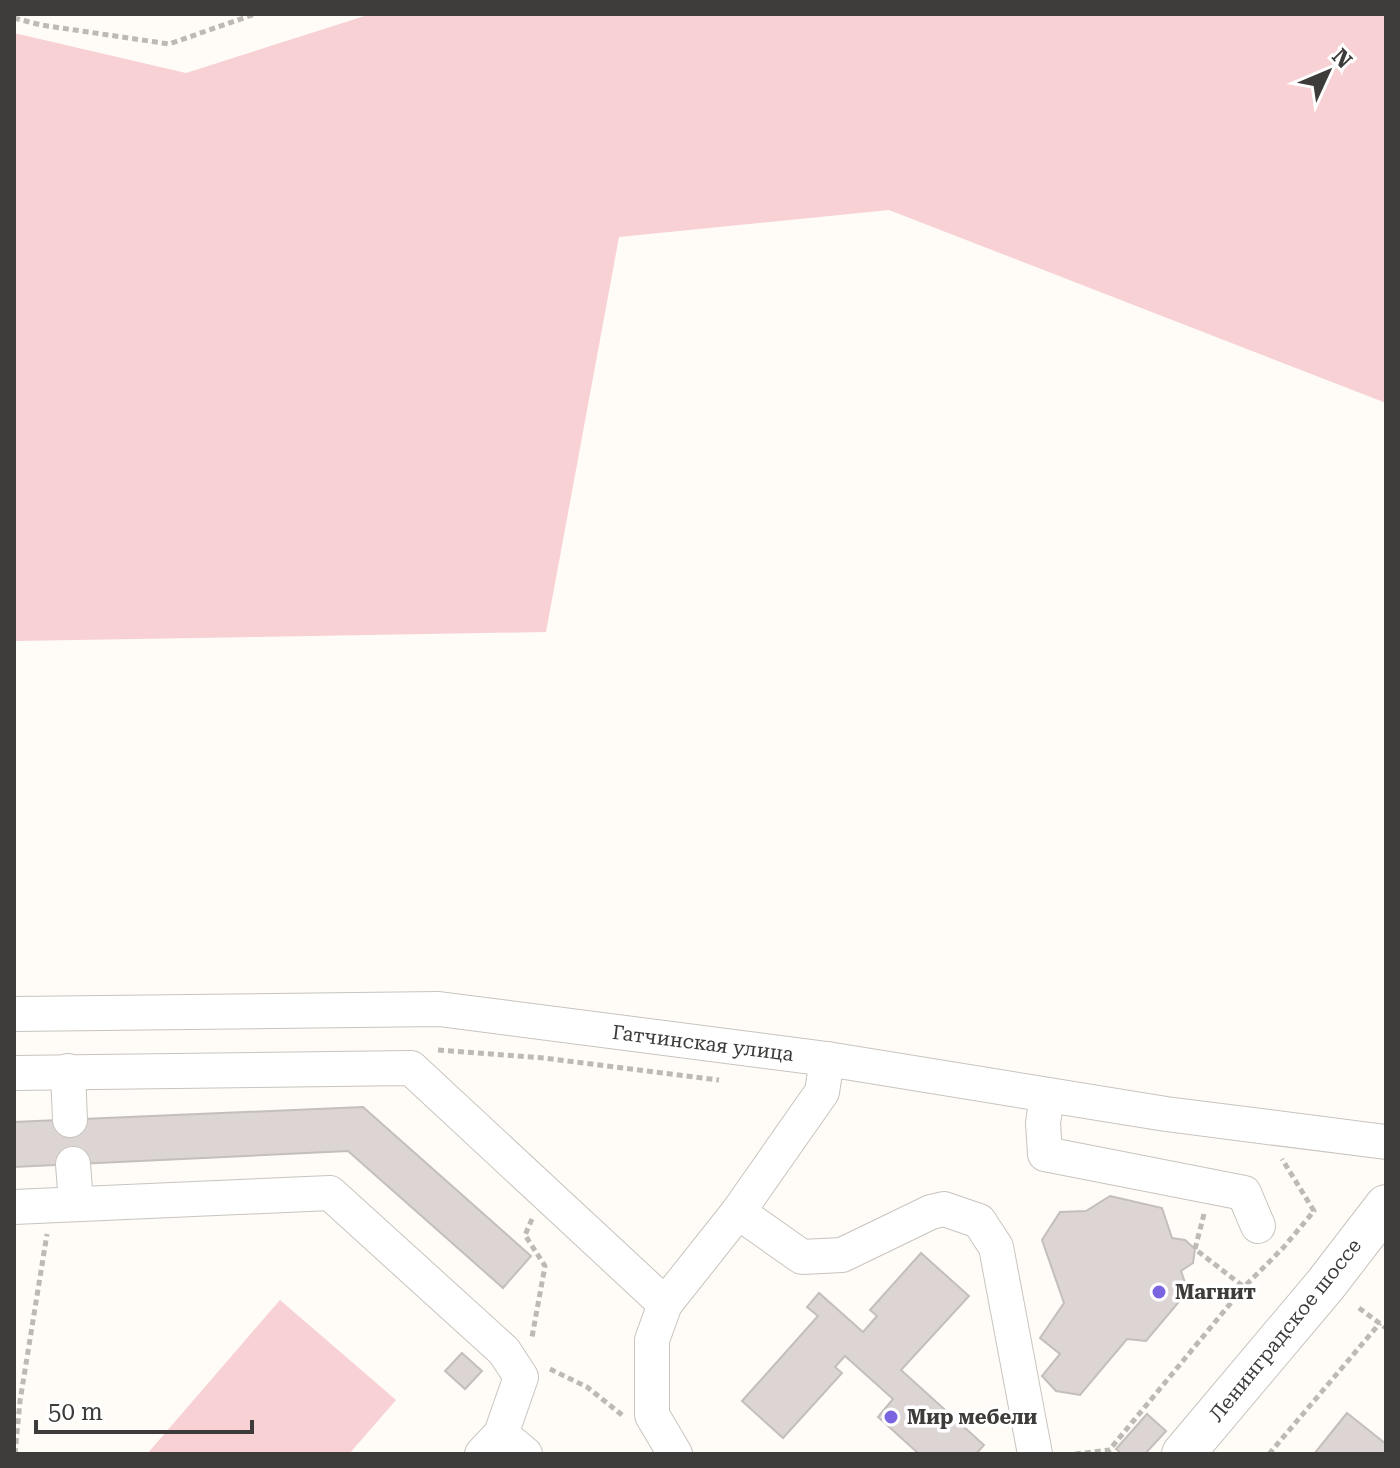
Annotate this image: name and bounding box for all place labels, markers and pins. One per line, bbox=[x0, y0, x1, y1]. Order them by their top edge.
place label: Магнит bbox=[1175, 1280, 1256, 1304]
marker: Магнит bbox=[1150, 1283, 1168, 1301]
place label: Мир мебели bbox=[907, 1405, 1038, 1429]
marker: Мир мебели bbox=[882, 1408, 900, 1426]

